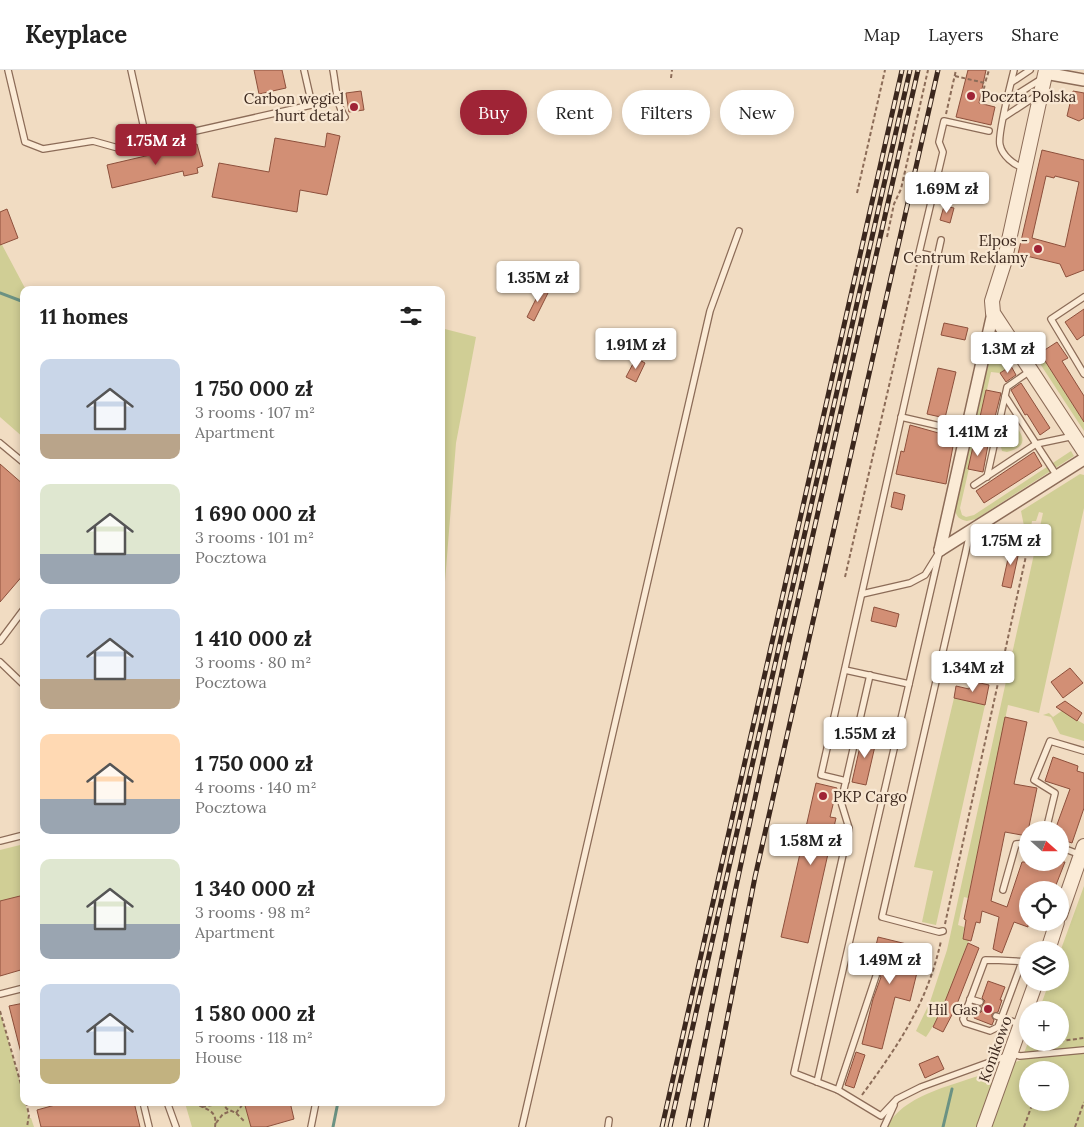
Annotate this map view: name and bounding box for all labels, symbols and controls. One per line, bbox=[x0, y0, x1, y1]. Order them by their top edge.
text: Keyplace bbox=[25, 19, 127, 50]
text: Map bbox=[864, 23, 900, 46]
text: Layers bbox=[928, 23, 983, 46]
text: Share bbox=[1011, 23, 1059, 46]
place label: Poczta Polska bbox=[981, 87, 1077, 106]
place label: Carbon węgiel hurt detal bbox=[244, 89, 344, 125]
chip: Buy bbox=[460, 90, 527, 135]
chip: Rent bbox=[537, 90, 612, 135]
chip: Filters bbox=[622, 90, 710, 135]
chip: New bbox=[720, 90, 794, 135]
marker: Poczta Polska bbox=[965, 90, 977, 102]
marker: Carbon węgiel hurt detal bbox=[348, 101, 360, 113]
pin: 1.75M zł bbox=[104, 124, 208, 166]
text: 1.75M zł bbox=[126, 130, 186, 150]
pin: 1.69M zł bbox=[895, 172, 999, 214]
text: 1.69M zł bbox=[916, 178, 978, 198]
place label: Elpos - Centrum Reklamy bbox=[903, 231, 1028, 267]
marker: Elpos - Centrum Reklamy bbox=[1032, 243, 1044, 255]
pin: 1.35M zł bbox=[486, 260, 590, 303]
text: 1.35M zł bbox=[507, 267, 569, 287]
icon: filters bbox=[397, 302, 425, 330]
text: 11 homes bbox=[40, 303, 128, 330]
pin: 1.91M zł bbox=[584, 328, 688, 370]
pin: 1.3M zł bbox=[962, 332, 1054, 374]
text: 1.91M zł bbox=[606, 334, 666, 354]
text: 1.3M zł bbox=[982, 338, 1034, 358]
text: 1 750 000 zł bbox=[195, 375, 313, 402]
icon: home bbox=[80, 379, 140, 439]
text: 3 rooms · 107 m² bbox=[195, 402, 315, 422]
pin: 1.41M zł bbox=[926, 414, 1030, 457]
text: 1.41M zł bbox=[949, 421, 1007, 441]
text: Apartment bbox=[195, 422, 275, 442]
text: 1 690 000 zł bbox=[195, 500, 316, 527]
icon: home bbox=[80, 504, 140, 564]
pin: 1.75M zł bbox=[959, 524, 1063, 566]
text: 3 rooms · 101 m² bbox=[195, 527, 314, 547]
text: 1.75M zł bbox=[981, 530, 1041, 550]
text: Pocztowa bbox=[195, 547, 267, 567]
text: 1 410 000 zł bbox=[195, 625, 311, 652]
icon: home bbox=[80, 629, 140, 689]
pin: 1.34M zł bbox=[921, 650, 1025, 693]
text: 3 rooms · 80 m² bbox=[195, 652, 311, 672]
text: 1.34M zł bbox=[942, 657, 1004, 677]
text: Pocztowa bbox=[195, 672, 267, 692]
pin: 1.55M zł bbox=[813, 716, 917, 759]
text: 1.55M zł bbox=[835, 723, 895, 743]
text: 1 750 000 zł bbox=[195, 750, 313, 777]
icon: home bbox=[80, 754, 140, 814]
text: 4 rooms · 140 m² bbox=[195, 777, 317, 797]
place label: PKP Cargo bbox=[833, 787, 907, 806]
marker: PKP Cargo bbox=[817, 790, 829, 802]
text: Pocztowa bbox=[195, 797, 267, 817]
north arrow bbox=[1019, 821, 1069, 871]
map controls bbox=[1019, 821, 1069, 1111]
pin: 1.58M zł bbox=[759, 824, 863, 866]
text: 1.58M zł bbox=[780, 830, 842, 850]
text: 1 340 000 zł bbox=[195, 875, 315, 902]
icon: home bbox=[80, 879, 140, 939]
button: locate bbox=[1019, 881, 1069, 931]
text: 3 rooms · 98 m² bbox=[195, 902, 311, 922]
text: Apartment bbox=[195, 922, 275, 942]
button: layers bbox=[1019, 941, 1069, 991]
pin: 1.49M zł bbox=[838, 942, 942, 985]
text: 1.49M zł bbox=[859, 949, 921, 969]
text: 1 580 000 zł bbox=[195, 1000, 315, 1027]
place label: Hil Gas bbox=[928, 1000, 978, 1019]
button: + bbox=[1019, 1001, 1069, 1051]
marker: Hil Gas bbox=[982, 1003, 994, 1015]
icon: home bbox=[80, 1004, 140, 1064]
street label: Konikowo bbox=[974, 1013, 1016, 1085]
text: 5 rooms · 118 m² bbox=[195, 1027, 313, 1047]
text: House bbox=[195, 1047, 242, 1067]
button: − bbox=[1019, 1061, 1069, 1111]

